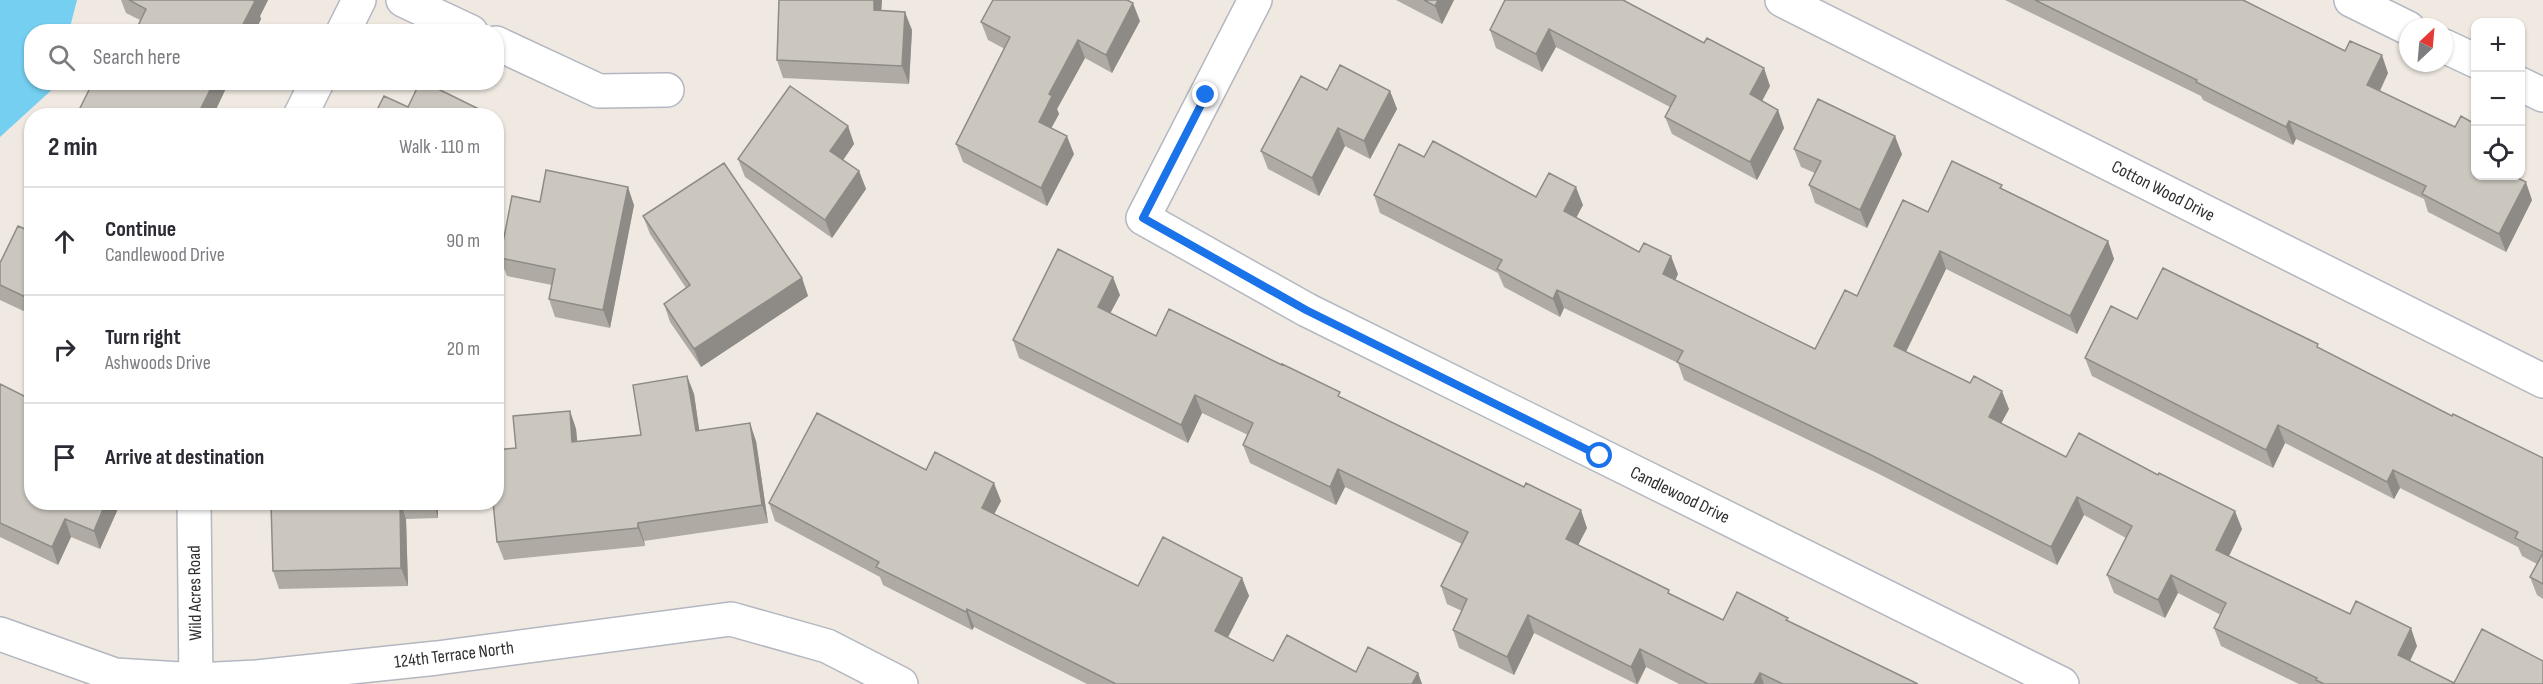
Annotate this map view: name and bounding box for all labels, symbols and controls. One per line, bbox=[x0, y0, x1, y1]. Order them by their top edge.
north arrow bbox=[2399, 18, 2453, 72]
map controls bbox=[2471, 18, 2525, 180]
button: + bbox=[2471, 18, 2525, 72]
search box bbox=[24, 24, 504, 90]
icon: search bbox=[45, 41, 78, 74]
text: Search here bbox=[93, 44, 180, 71]
button: − bbox=[2471, 72, 2525, 126]
route end bbox=[1192, 81, 1218, 107]
button: locate bbox=[2471, 126, 2525, 180]
text: 2 min bbox=[48, 132, 98, 163]
text: Walk · 110 m bbox=[399, 135, 480, 159]
street label: Cotton Wood Drive bbox=[2108, 156, 2218, 226]
text: Continue bbox=[105, 216, 176, 243]
icon: ahead bbox=[48, 225, 81, 258]
text: 90 m bbox=[446, 229, 480, 253]
text: Candlewood Drive bbox=[105, 243, 225, 267]
text: Turn right bbox=[105, 324, 181, 351]
icon: right bbox=[48, 333, 81, 366]
text: 20 m bbox=[447, 337, 480, 361]
text: Ashwoods Drive bbox=[105, 351, 211, 375]
icon: arrive bbox=[48, 441, 81, 474]
route start bbox=[1586, 442, 1612, 468]
text: Arrive at destination bbox=[105, 444, 264, 471]
street label: Candlewood Drive bbox=[1627, 462, 1733, 528]
street label: Wild Acres Road bbox=[184, 545, 206, 641]
street label: 124th Terrace North bbox=[393, 637, 515, 673]

